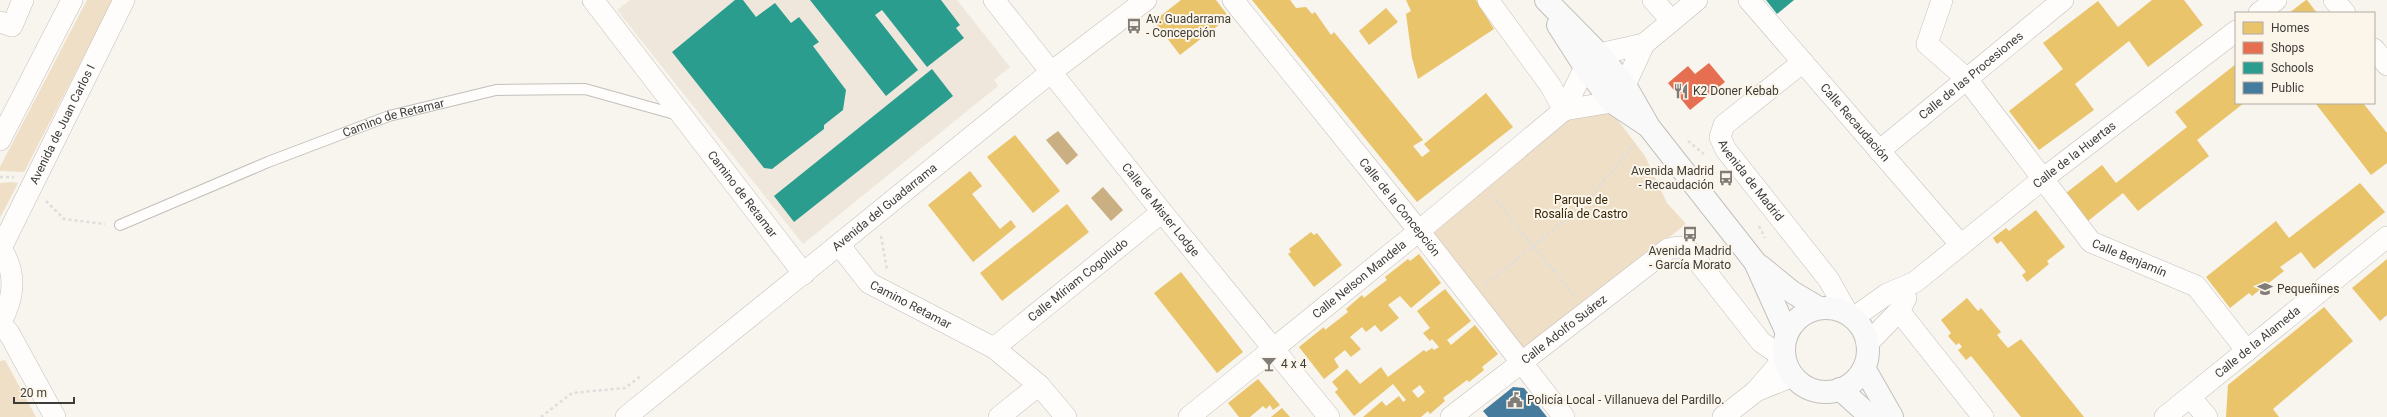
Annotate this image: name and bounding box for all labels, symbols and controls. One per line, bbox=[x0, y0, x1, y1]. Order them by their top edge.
place label: Av. Guadarrama - Concepción bbox=[1146, 12, 1231, 40]
legend bbox=[2235, 12, 2375, 104]
bus stop icon: Av. Guadarrama - Concepción bbox=[1125, 17, 1143, 35]
text: Homes bbox=[2271, 21, 2309, 35]
street label: Calle de las Procesiones bbox=[1916, 29, 2026, 122]
text: Shops bbox=[2271, 41, 2305, 55]
text: Schools bbox=[2271, 61, 2314, 75]
street label: Avenida de Juan Carlos I bbox=[27, 62, 98, 186]
street label: Calle Recaudación bbox=[1817, 81, 1893, 164]
text: Public bbox=[2271, 81, 2304, 95]
restaurant icon: K2 Doner Kebab bbox=[1672, 82, 1690, 100]
place label: K2 Doner Kebab bbox=[1693, 84, 1779, 98]
street label: Camino de Retamar bbox=[341, 96, 446, 140]
street label: Calle de la Huertas bbox=[2030, 119, 2119, 191]
street label: Avenida de Madrid bbox=[1715, 137, 1787, 224]
street label: Camino de Retamar bbox=[705, 148, 780, 240]
street label: Calle de la Concepción bbox=[1356, 155, 1443, 259]
street label: Calle de Mister Lodge bbox=[1119, 160, 1202, 259]
street label: Avenida del Guadarrama bbox=[829, 161, 940, 254]
place label: Avenida Madrid - Recaudación bbox=[1631, 164, 1714, 192]
bus stop icon: Avenida Madrid - Recaudación bbox=[1717, 169, 1735, 187]
park label: Parque de Rosalía de Castro bbox=[1534, 193, 1628, 221]
bus stop icon: Avenida Madrid - García Morato bbox=[1681, 225, 1699, 243]
street label: Calle Míriam Cogolludo bbox=[1025, 235, 1131, 325]
street label: Calle Benjamín bbox=[2090, 236, 2169, 280]
street label: Calle Nelson Mandela bbox=[1310, 237, 1409, 321]
place label: Avenida Madrid - García Morato bbox=[1649, 244, 1731, 272]
street label: Camino Retamar bbox=[868, 278, 954, 332]
school or university icon: Pequeñines bbox=[2256, 280, 2274, 298]
place label: Pequeñines bbox=[2277, 282, 2339, 296]
street label: Calle Adolfo Suárez bbox=[1518, 292, 1610, 367]
street label: Calle de la Alameda bbox=[2212, 303, 2303, 381]
bar icon: 4 x 4 bbox=[1260, 355, 1278, 373]
place label: 4 x 4 bbox=[1281, 357, 1307, 371]
scale bar bbox=[14, 379, 74, 405]
text: 20 m bbox=[20, 386, 47, 400]
public building icon: Policía Local - Villanueva del Pardillo. bbox=[1506, 391, 1524, 409]
place label: Policía Local - Villanueva del Pardillo. bbox=[1527, 393, 1724, 407]

